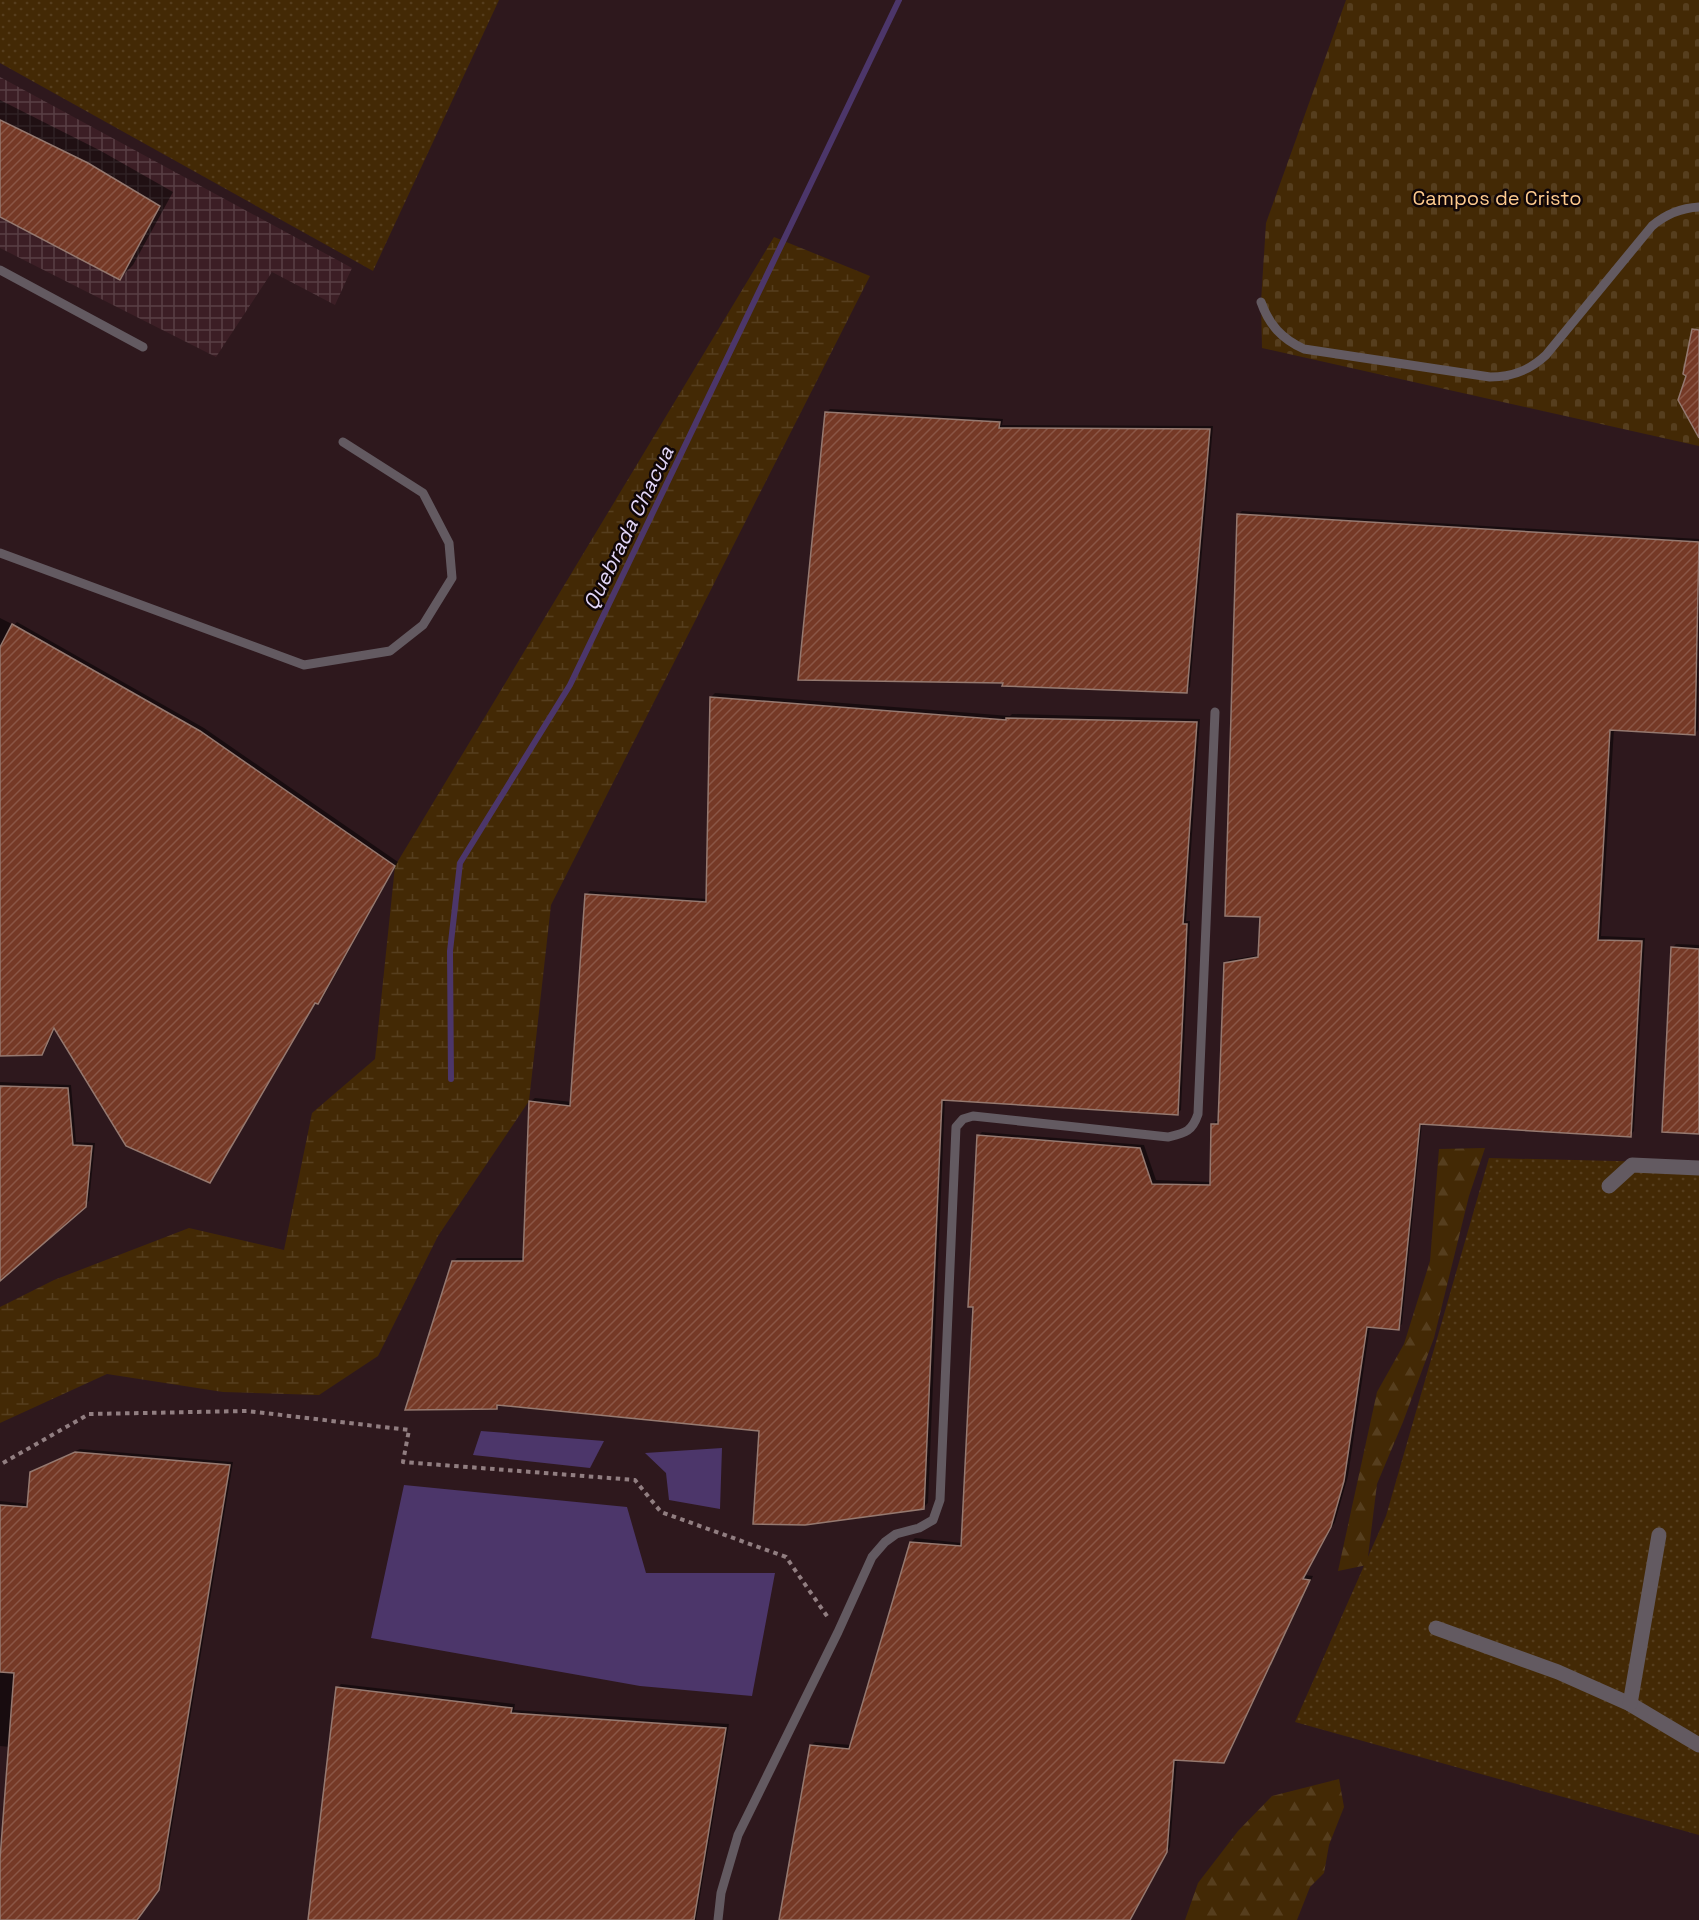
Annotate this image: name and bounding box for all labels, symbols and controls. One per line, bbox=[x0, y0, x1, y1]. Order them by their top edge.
park label: Campos de Cristo bbox=[1412, 185, 1582, 211]
water label: Quebrada Chacua bbox=[577, 441, 680, 614]

